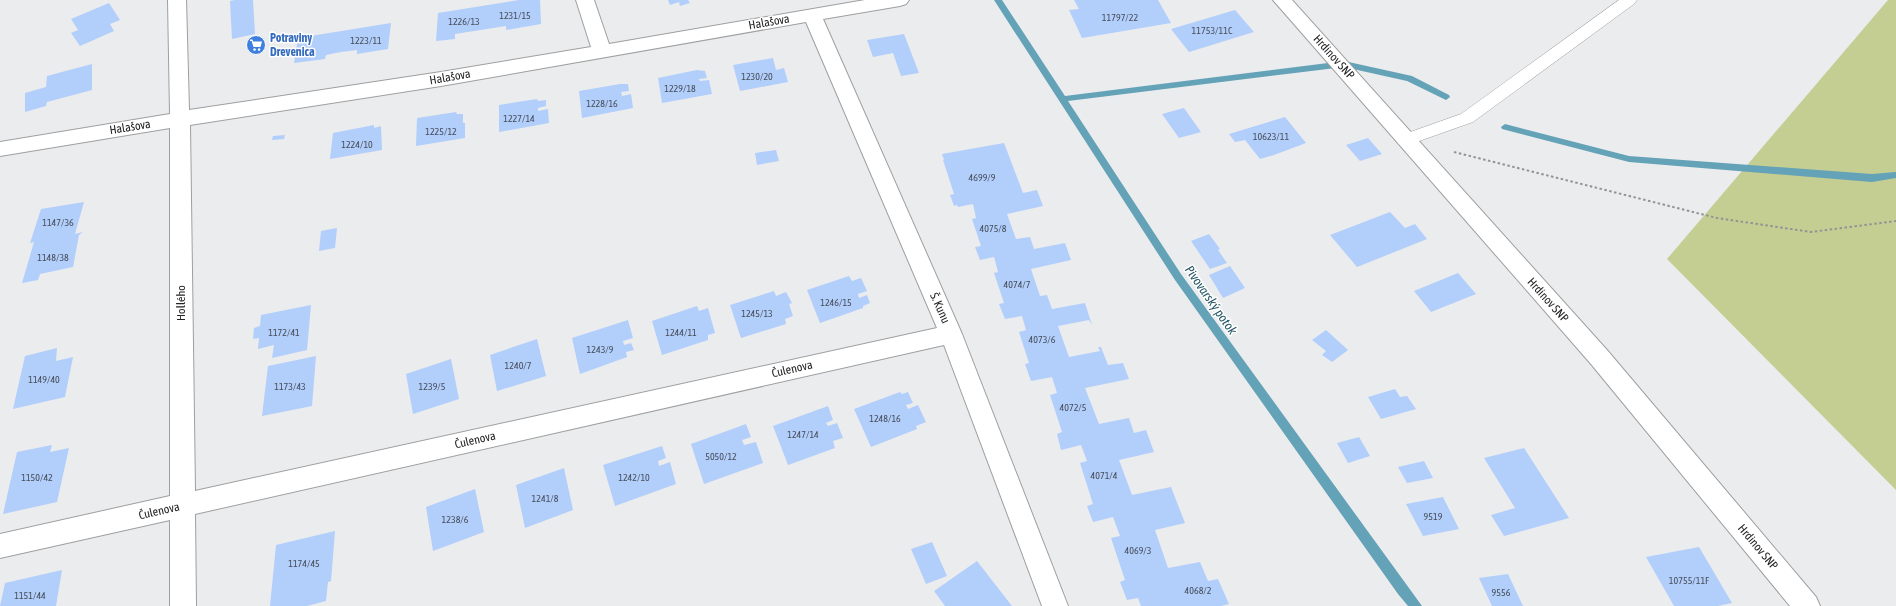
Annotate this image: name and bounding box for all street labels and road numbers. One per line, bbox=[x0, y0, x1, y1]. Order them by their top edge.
street label: Halašova bbox=[747, 12, 791, 32]
street label: Hrdinov SNP bbox=[1310, 32, 1358, 82]
street label: Halašova bbox=[428, 67, 472, 87]
street label: Halašova bbox=[108, 117, 152, 137]
street label: Hrdinov SNP bbox=[1524, 275, 1572, 325]
street label: Hollého bbox=[174, 285, 188, 321]
street label: Š. Kunu bbox=[927, 291, 953, 326]
street label: Čulenova bbox=[770, 358, 814, 380]
street label: Čulenova bbox=[453, 429, 497, 451]
street label: Čulenova bbox=[137, 500, 181, 522]
street label: Hrdinov SNP bbox=[1735, 521, 1781, 573]

